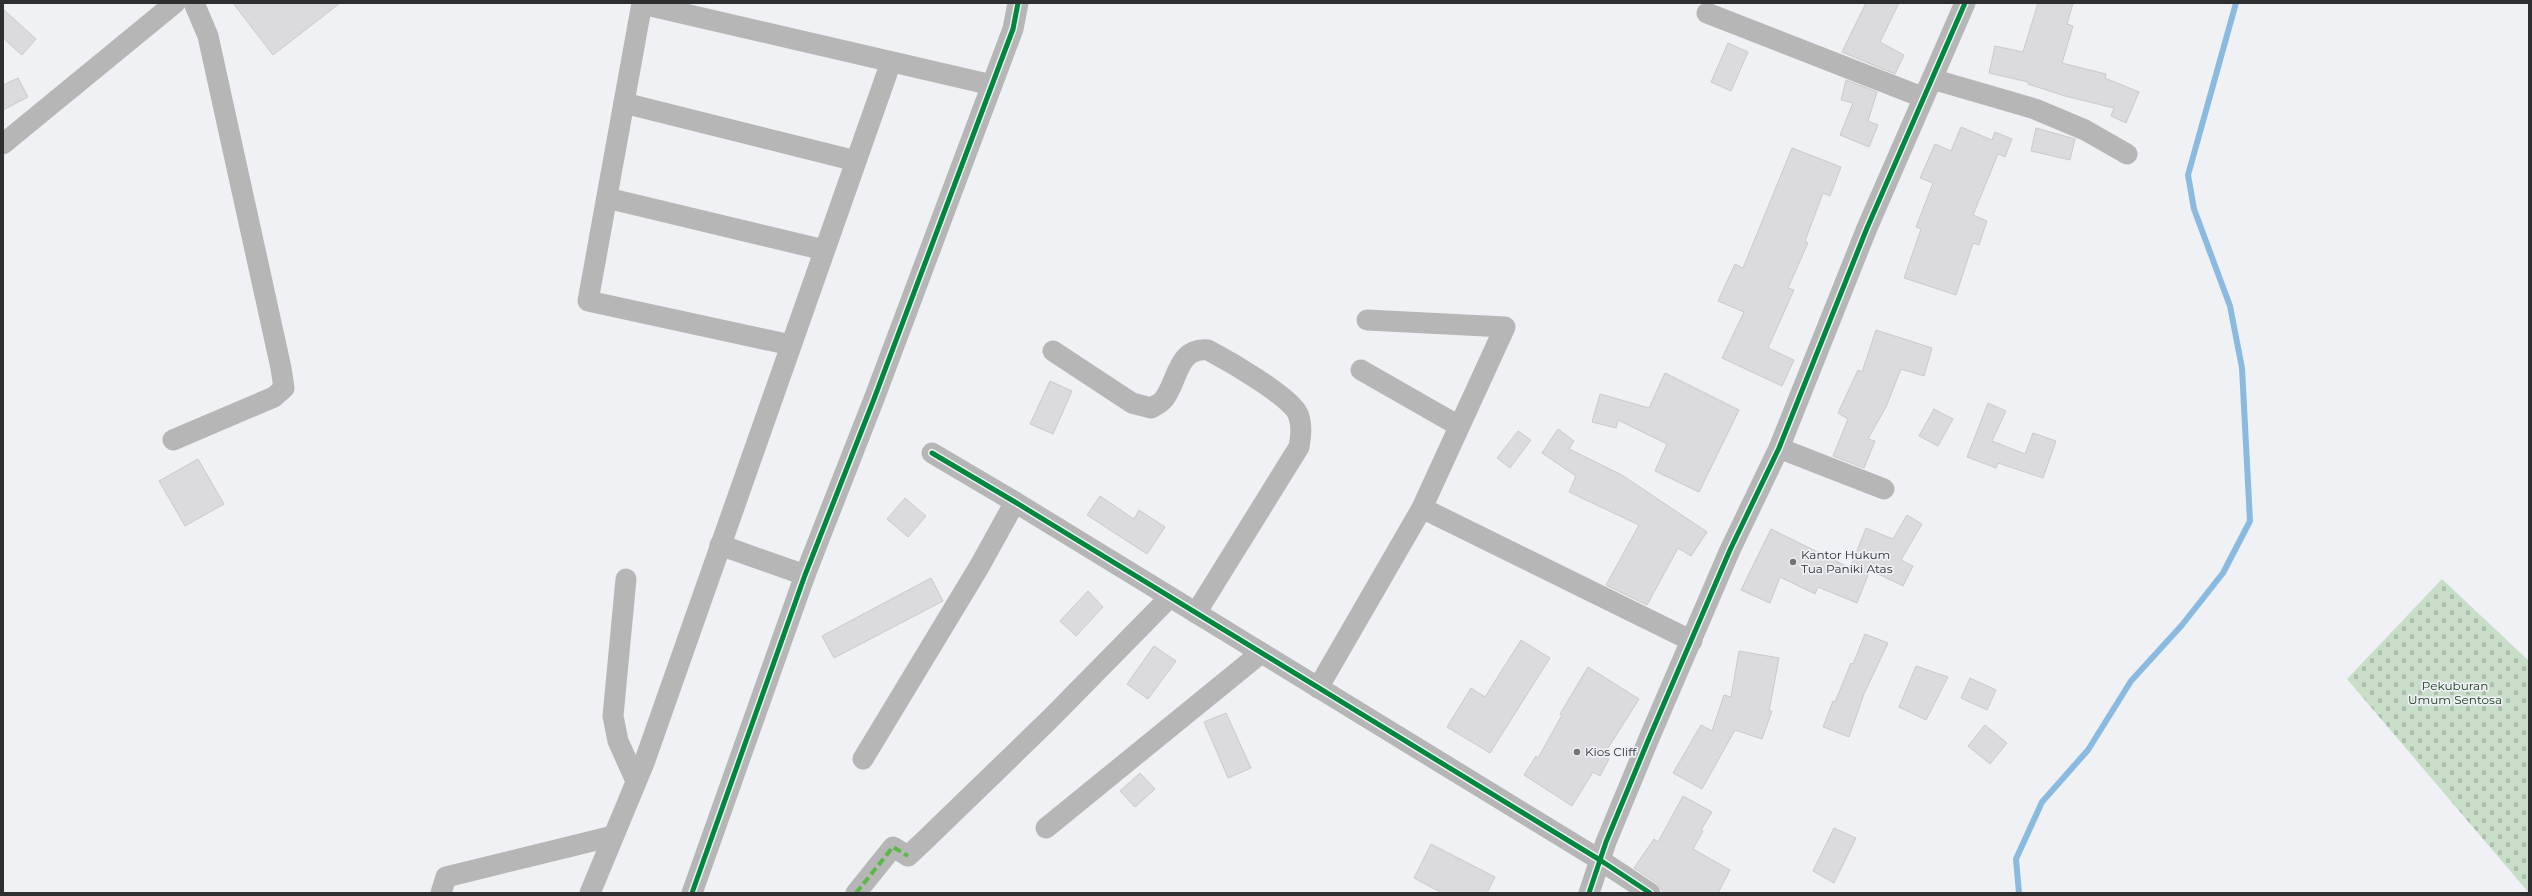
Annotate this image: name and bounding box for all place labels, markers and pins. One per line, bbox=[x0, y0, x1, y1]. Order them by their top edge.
place label: Kantor Hukum Tua Paniki Atas bbox=[1801, 547, 1893, 576]
marker: Kantor Hukum Tua Paniki Atas bbox=[1788, 557, 1798, 567]
place label: Kios Cliff bbox=[1585, 744, 1637, 759]
marker: Kios Cliff bbox=[1572, 747, 1582, 757]

